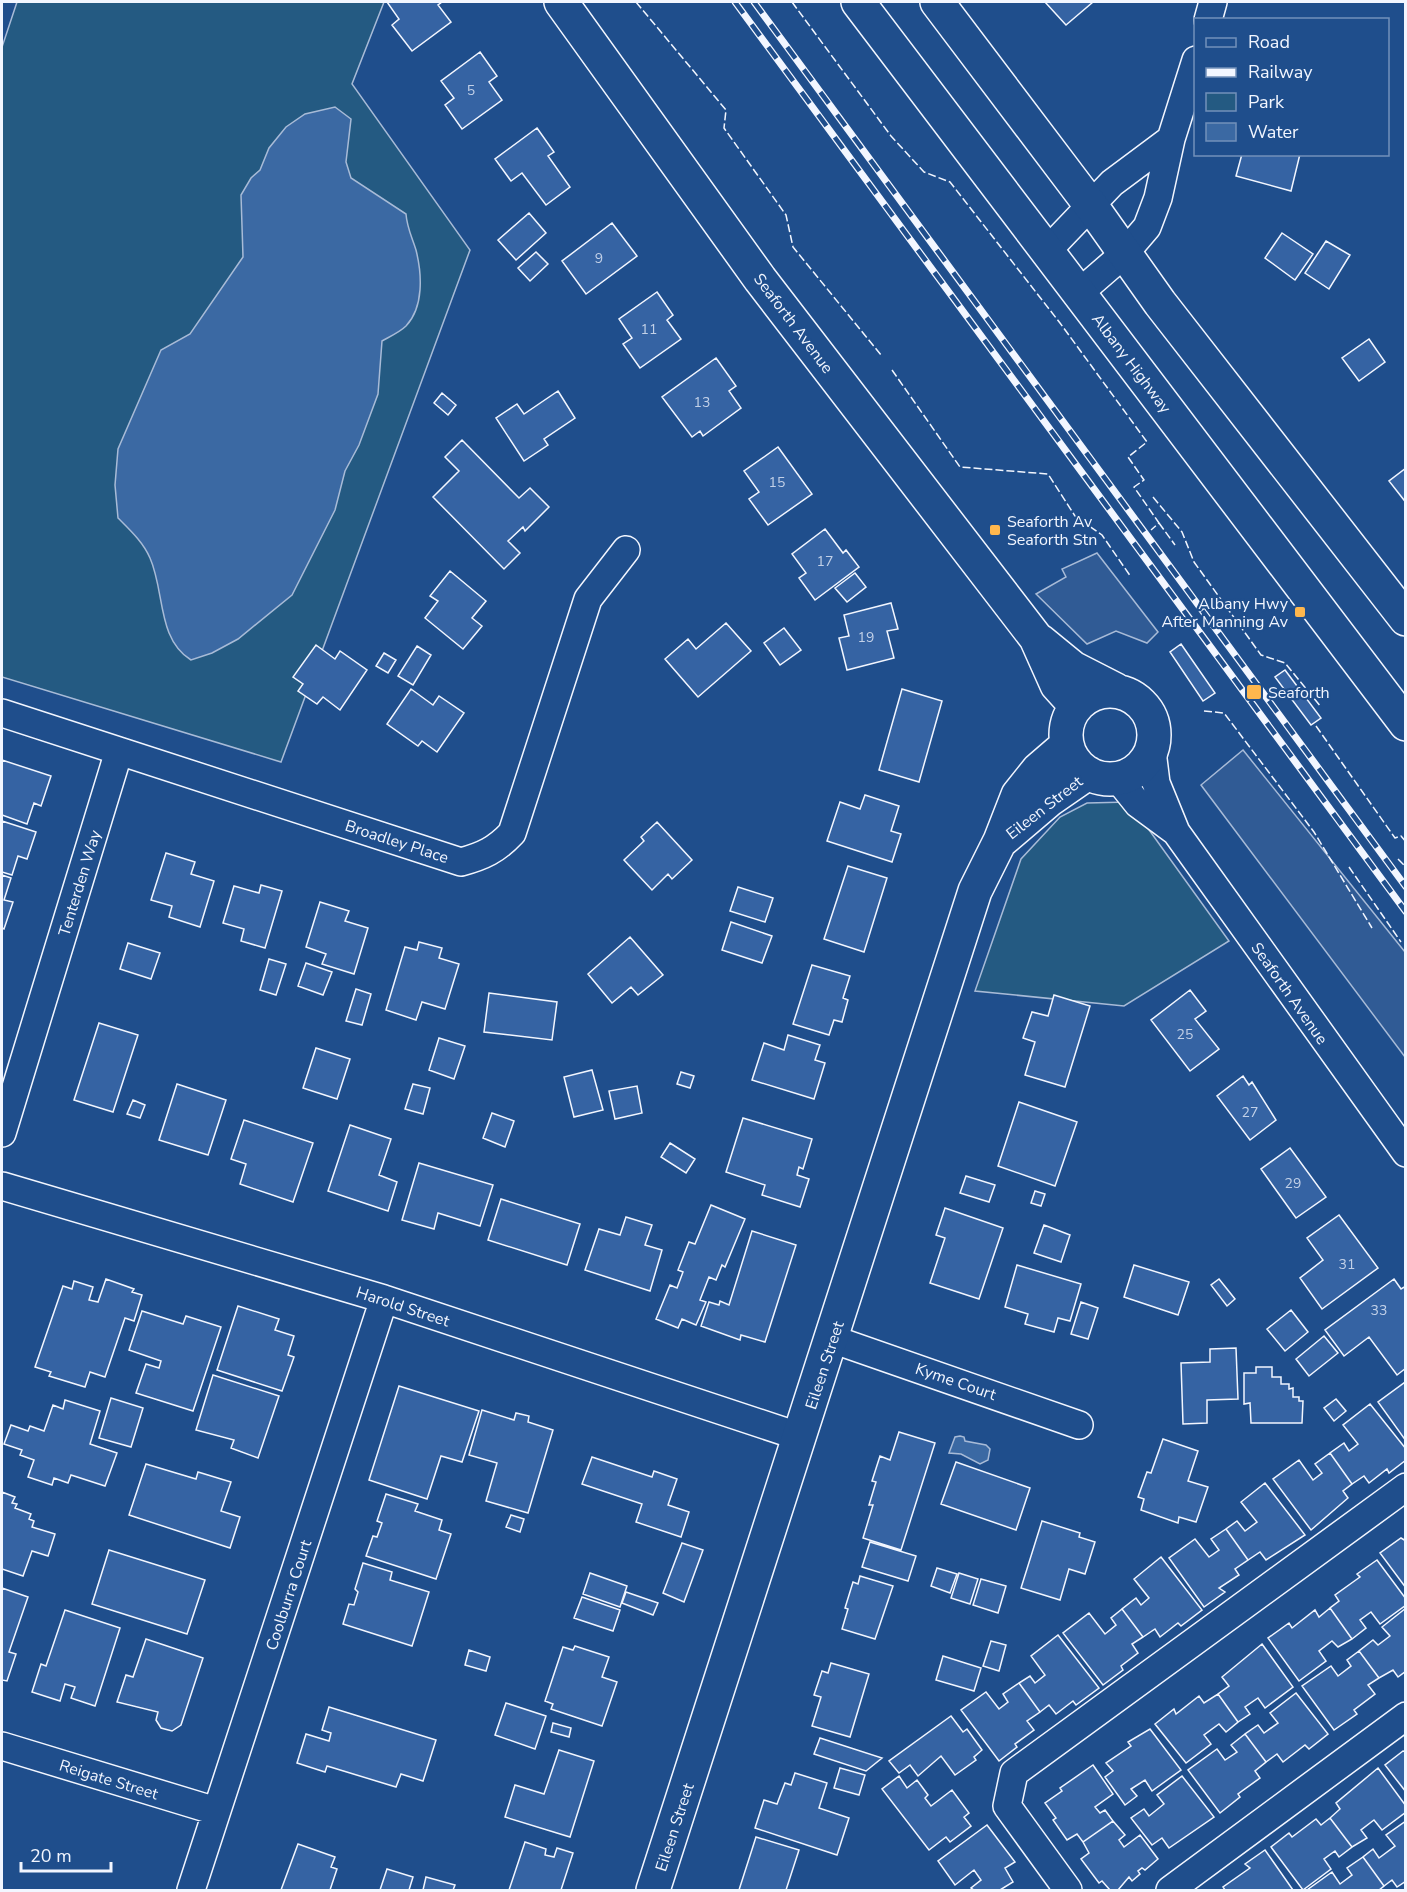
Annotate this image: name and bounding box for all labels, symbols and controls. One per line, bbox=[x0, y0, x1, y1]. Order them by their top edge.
legend bbox=[1194, 18, 1389, 156]
text: Road bbox=[1248, 30, 1290, 54]
text: Railway bbox=[1248, 60, 1313, 84]
house number: 5 bbox=[467, 81, 475, 100]
text: Park bbox=[1248, 90, 1285, 114]
text: Water bbox=[1248, 120, 1299, 144]
house number: 9 bbox=[595, 249, 603, 268]
street label: Seaforth Avenue bbox=[748, 269, 838, 378]
street label: Albany Highway bbox=[1086, 309, 1176, 419]
house number: 11 bbox=[641, 320, 657, 339]
house number: 13 bbox=[694, 393, 710, 412]
house number: 15 bbox=[769, 473, 785, 492]
place label: Seaforth Av Seaforth Stn bbox=[1007, 511, 1097, 551]
marker: Seaforth Av Seaforth Stn bbox=[988, 523, 1002, 537]
house number: 17 bbox=[817, 552, 833, 571]
place label: Albany Hwy After Manning Av bbox=[1162, 593, 1289, 633]
marker: Albany Hwy After Manning Av bbox=[1293, 605, 1307, 619]
house number: 19 bbox=[858, 628, 874, 647]
place label: Seaforth bbox=[1268, 682, 1330, 704]
marker: Seaforth bbox=[1245, 683, 1263, 701]
street label: Eileen Street bbox=[1002, 771, 1088, 845]
street label: Broadley Place bbox=[342, 815, 451, 869]
street label: Tenterden Way bbox=[53, 827, 107, 939]
street label: Seaforth Avenue bbox=[1246, 938, 1333, 1049]
house number: 25 bbox=[1177, 1025, 1193, 1044]
house number: 27 bbox=[1242, 1103, 1258, 1122]
house number: 29 bbox=[1285, 1174, 1301, 1193]
house number: 31 bbox=[1339, 1255, 1355, 1274]
street label: Harold Street bbox=[353, 1282, 453, 1333]
house number: 33 bbox=[1371, 1301, 1387, 1320]
street label: Eileen Street bbox=[800, 1318, 850, 1412]
street label: Kyme Court bbox=[912, 1358, 999, 1406]
street label: Coolburra Court bbox=[261, 1537, 317, 1653]
street label: Reigate Street bbox=[57, 1754, 161, 1806]
street label: Eileen Street bbox=[650, 1780, 700, 1874]
scale bar bbox=[21, 1835, 111, 1873]
text: 20 m bbox=[30, 1844, 72, 1868]

